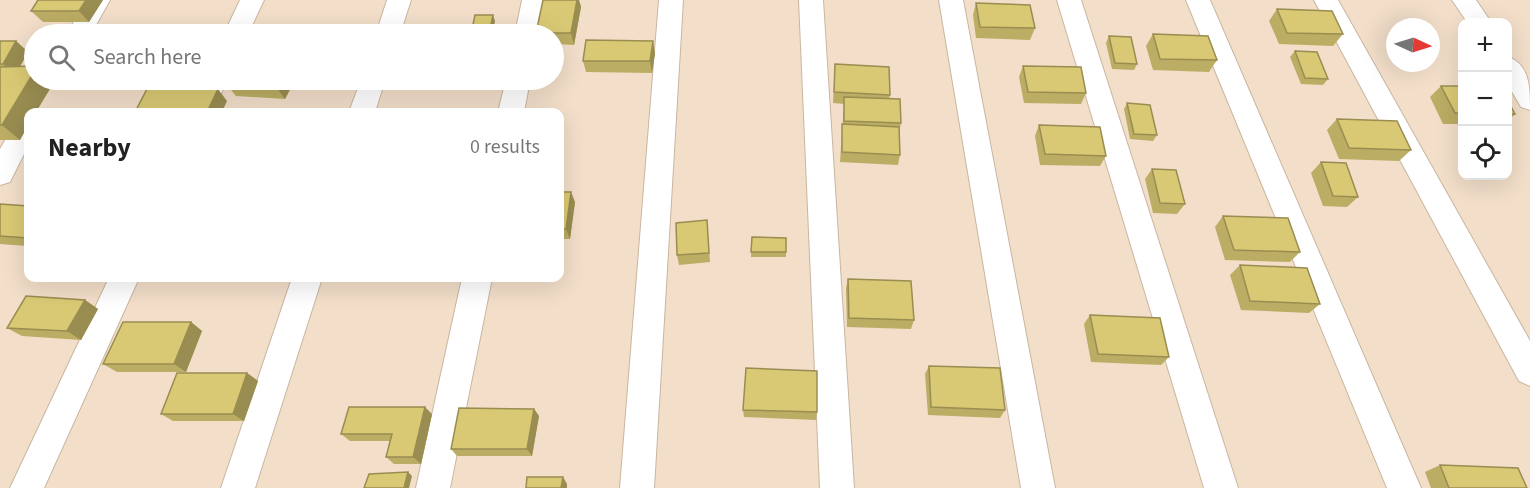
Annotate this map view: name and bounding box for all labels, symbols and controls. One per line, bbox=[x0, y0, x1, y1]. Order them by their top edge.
north arrow bbox=[1386, 18, 1440, 72]
map controls bbox=[1458, 18, 1512, 180]
button: + bbox=[1458, 18, 1512, 72]
search box bbox=[24, 24, 564, 90]
icon: search bbox=[45, 41, 78, 74]
text: Search here bbox=[93, 41, 201, 73]
button: − bbox=[1458, 72, 1512, 126]
button: locate bbox=[1458, 126, 1512, 180]
text: Nearby bbox=[48, 129, 131, 166]
text: 0 results bbox=[470, 133, 540, 161]

